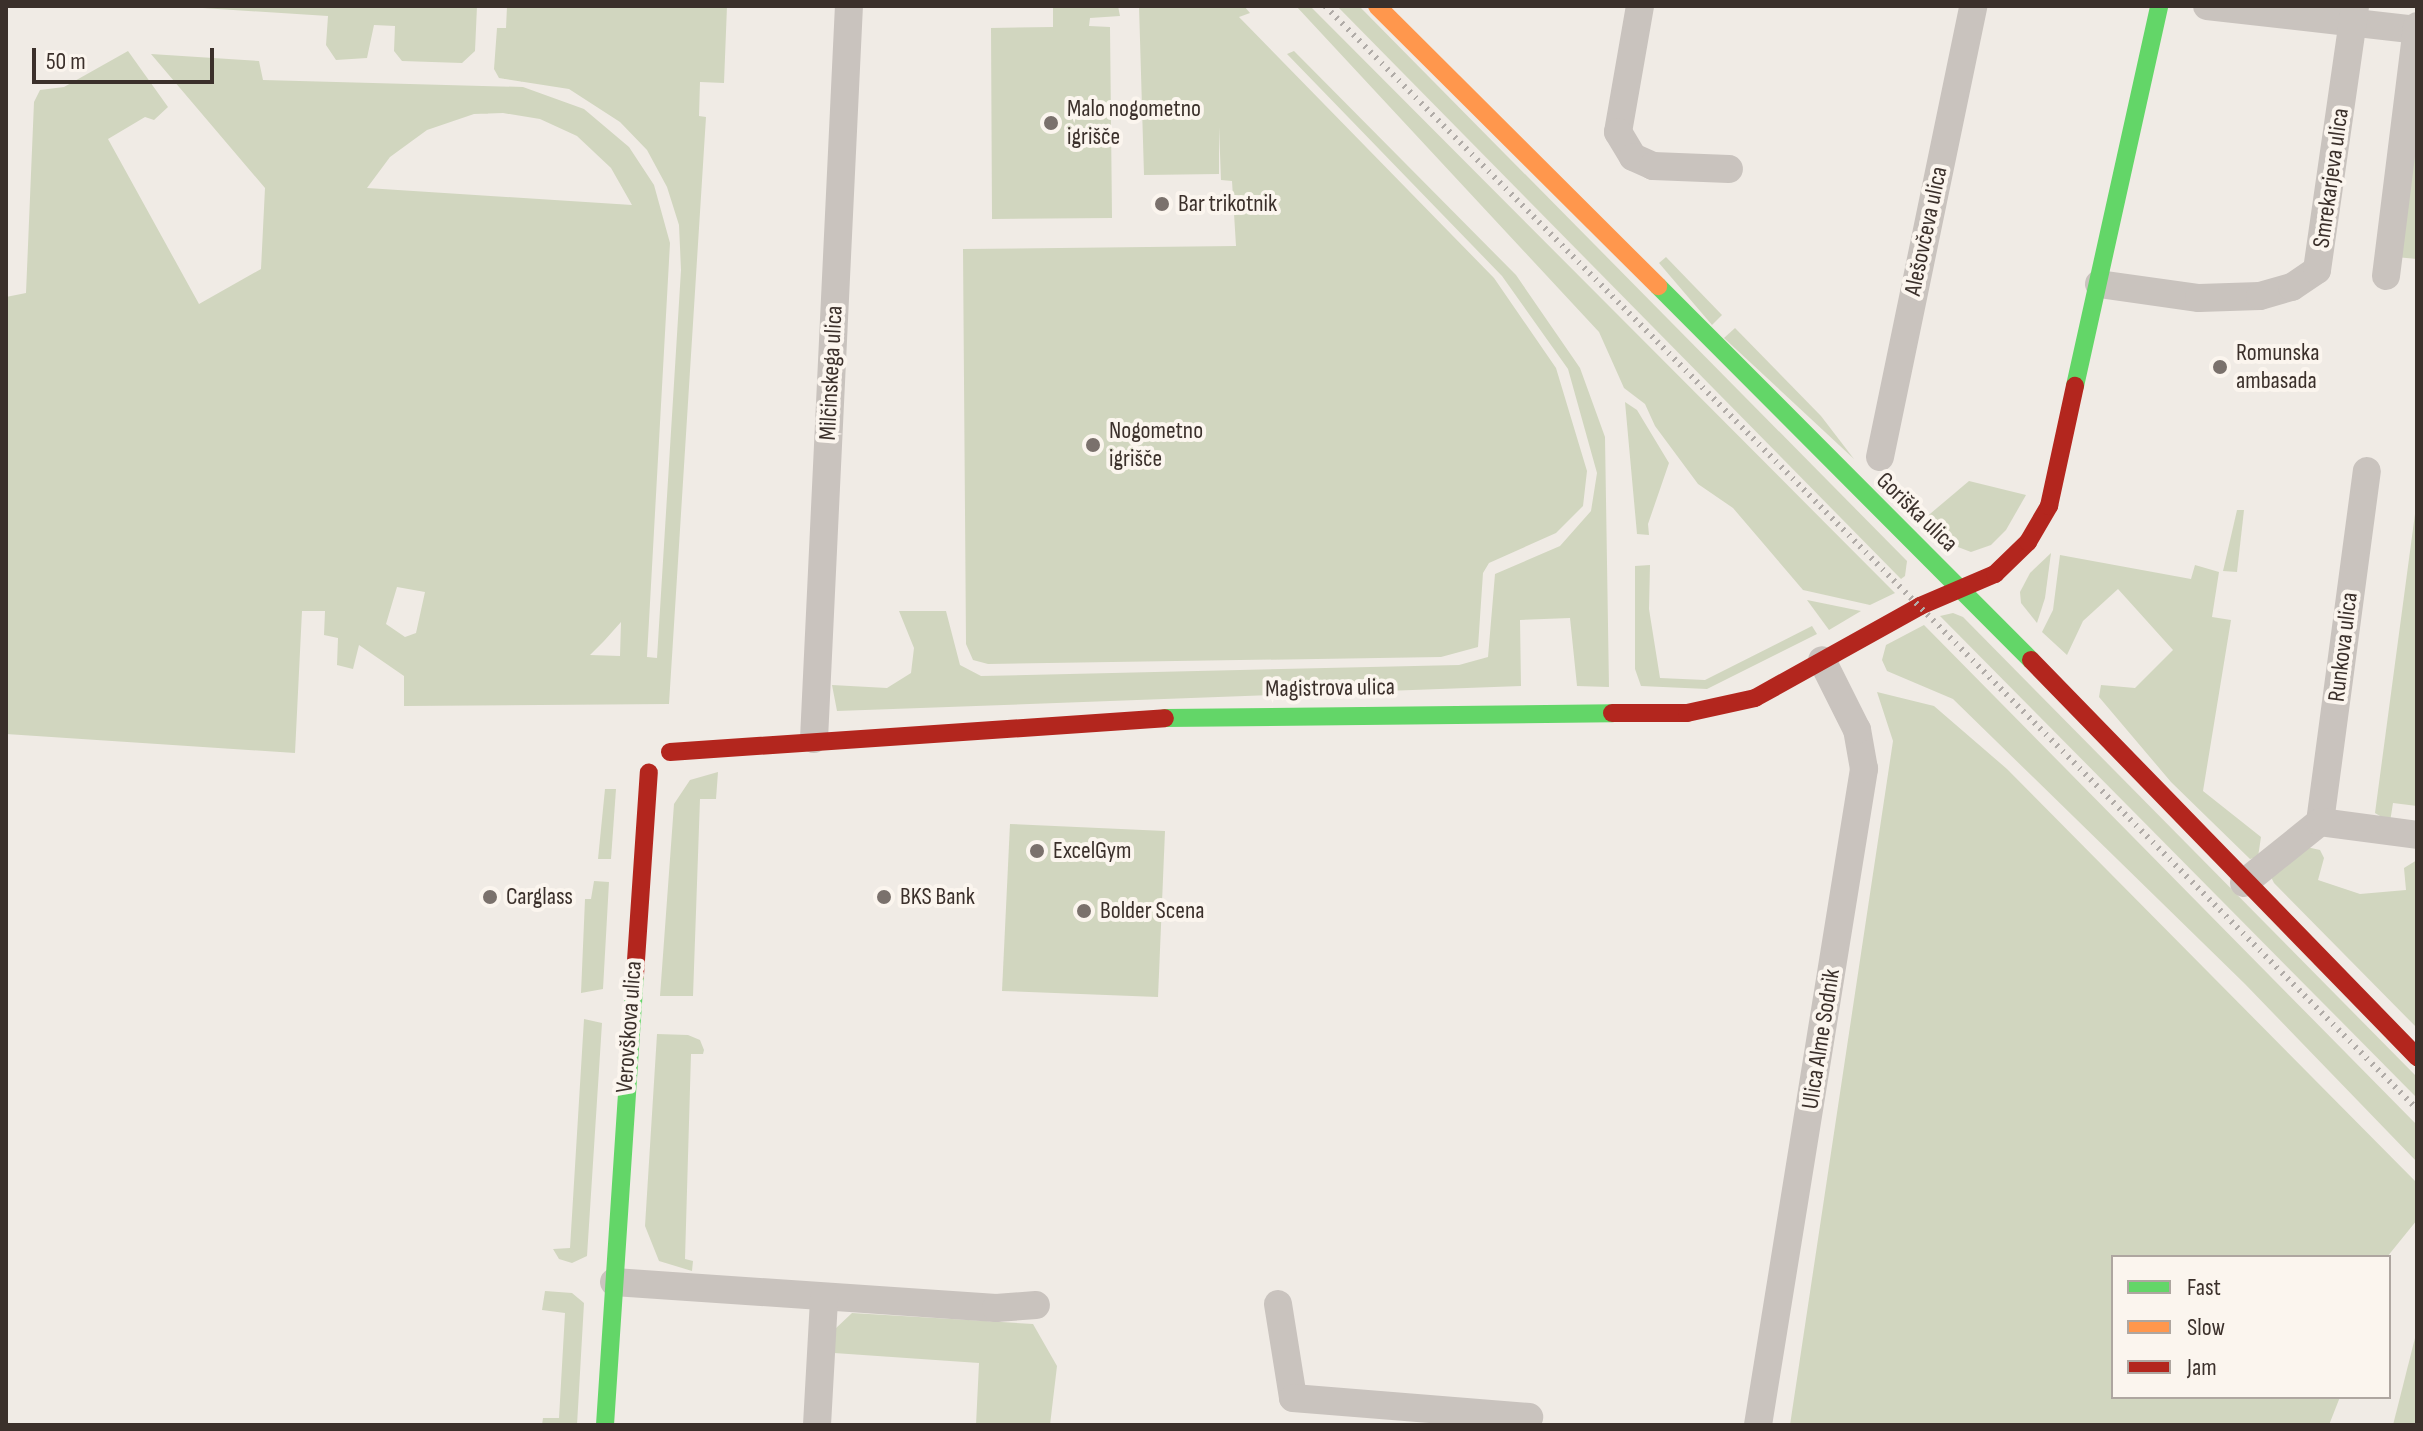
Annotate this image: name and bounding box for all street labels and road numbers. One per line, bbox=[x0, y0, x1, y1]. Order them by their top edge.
street label: Smrekarjeva ulica bbox=[2307, 106, 2355, 250]
street label: Alešovčeva ulica bbox=[1898, 164, 1954, 298]
street label: Milčinskega ulica bbox=[813, 305, 849, 441]
street label: Goriška ulica bbox=[1870, 466, 1964, 558]
street label: Runkova ulica bbox=[2322, 591, 2364, 703]
street label: Magistrova ulica bbox=[1265, 672, 1395, 704]
street label: Verovškova ulica bbox=[610, 960, 648, 1094]
street label: Ulica Alme Sodnik bbox=[1796, 967, 1846, 1111]

